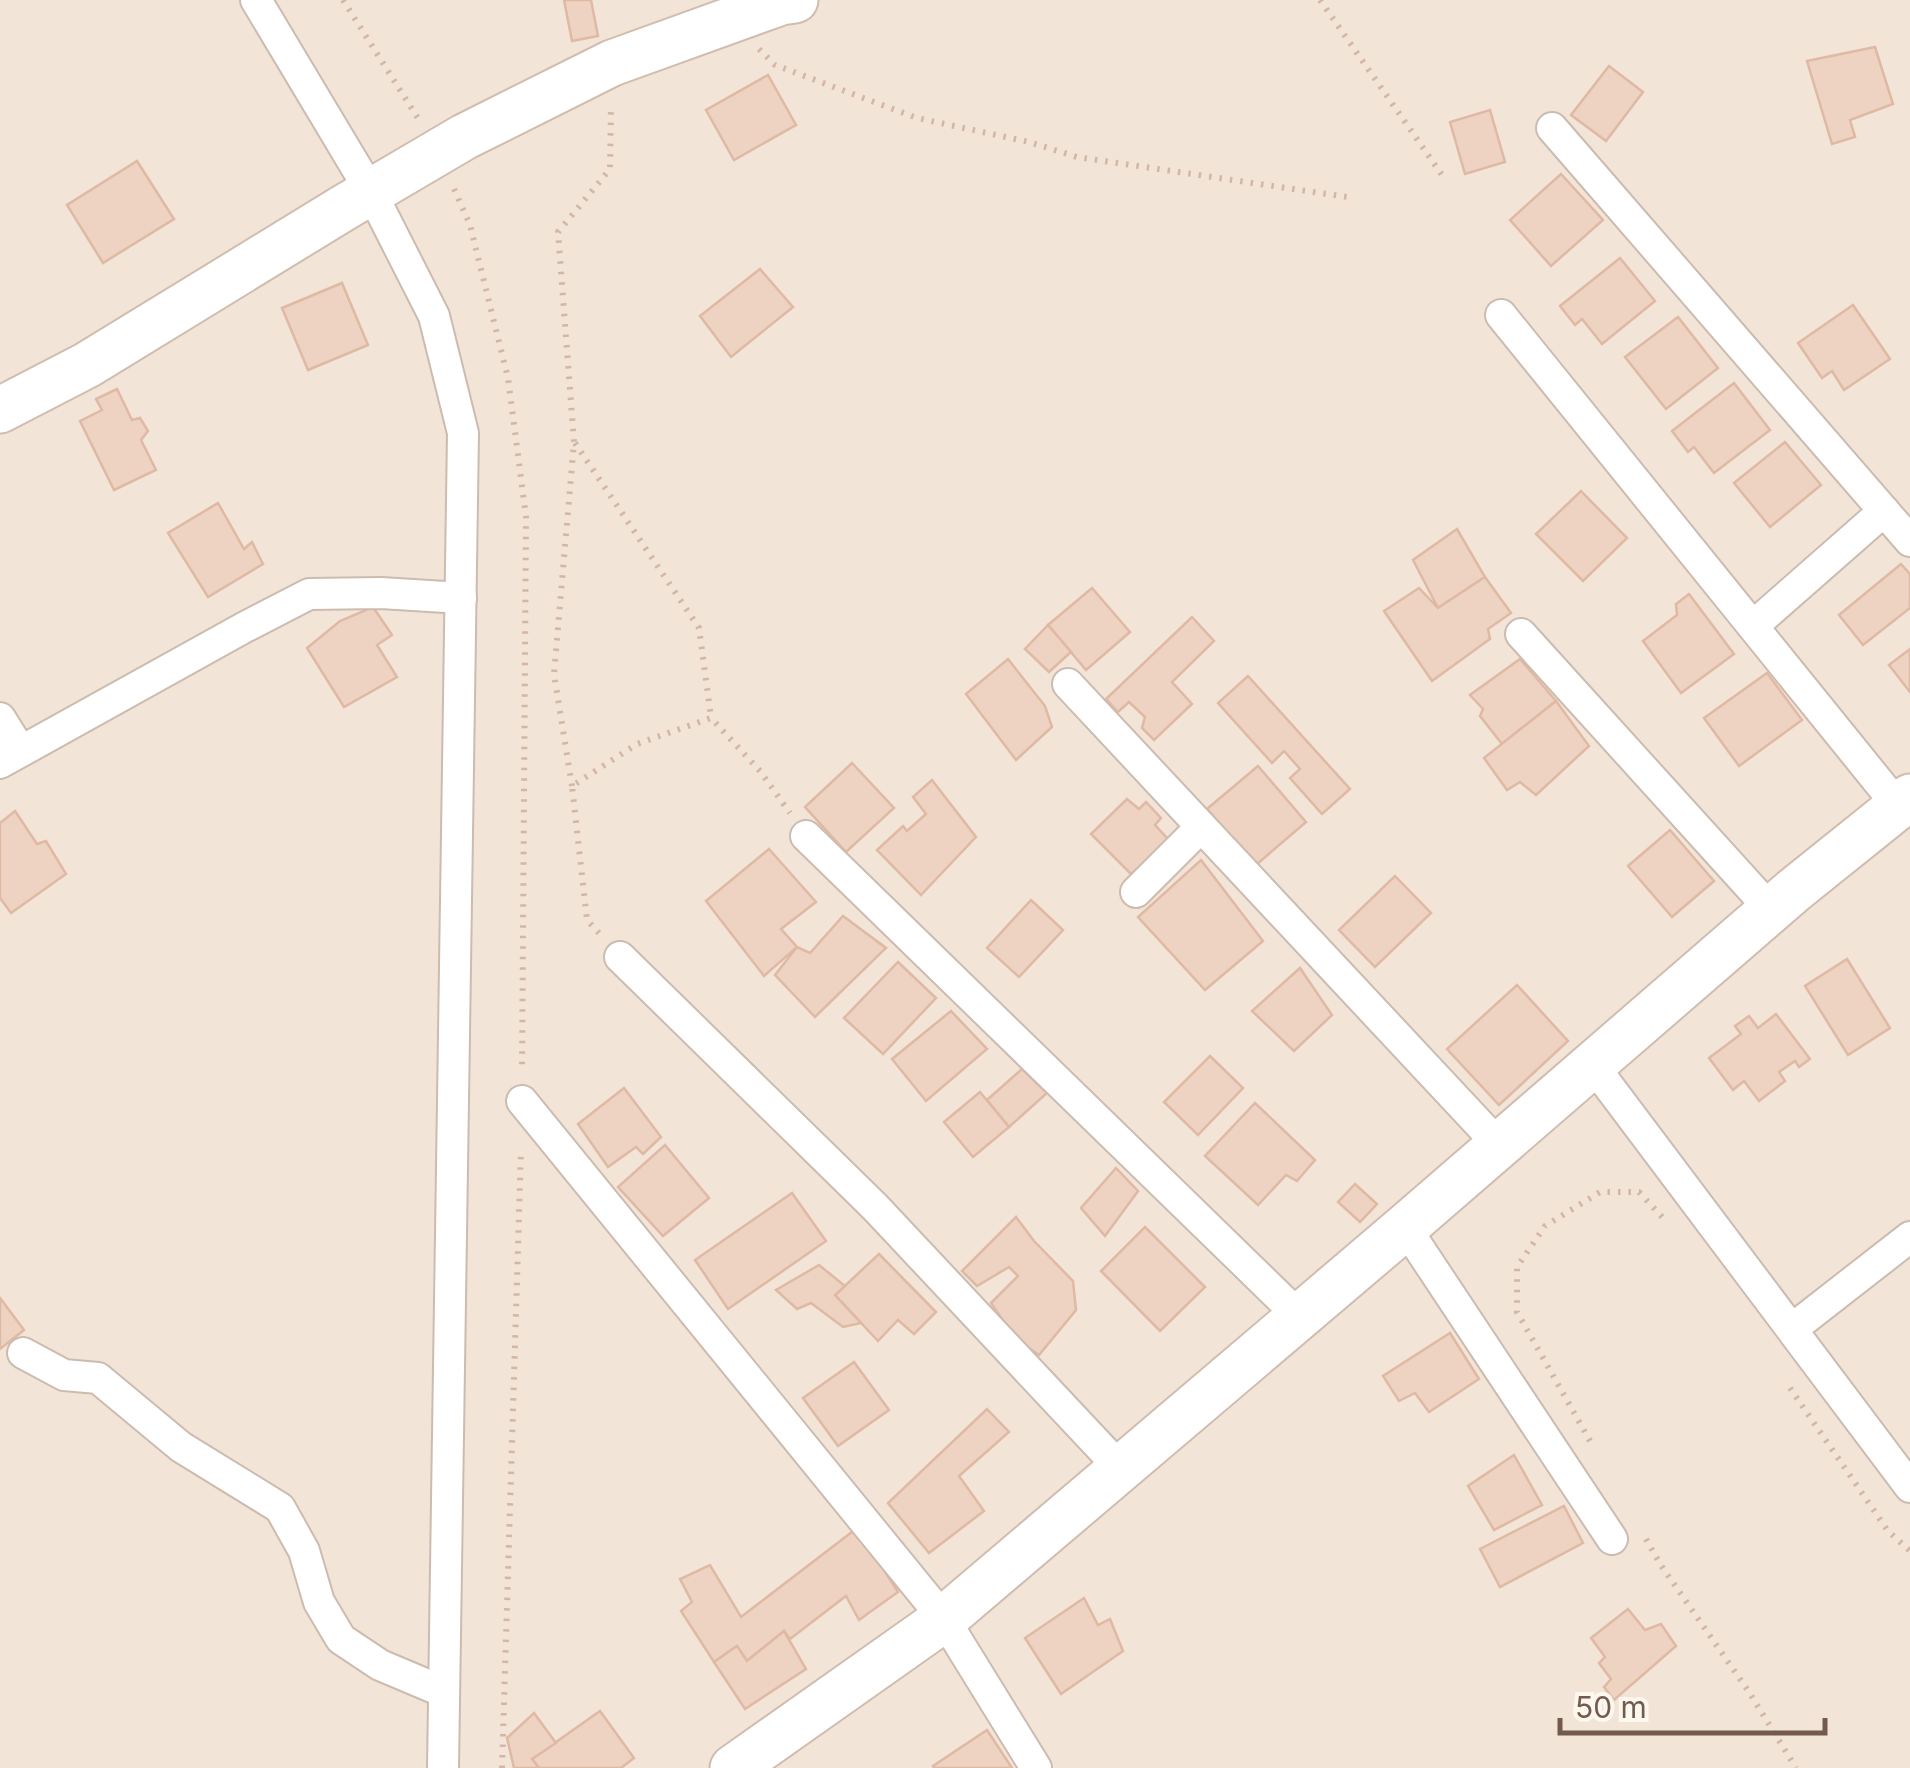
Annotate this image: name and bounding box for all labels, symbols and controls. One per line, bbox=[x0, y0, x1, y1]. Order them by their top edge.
scale bar bbox=[1560, 1673, 1825, 1735]
text: 50 m bbox=[1575, 1689, 1647, 1725]

